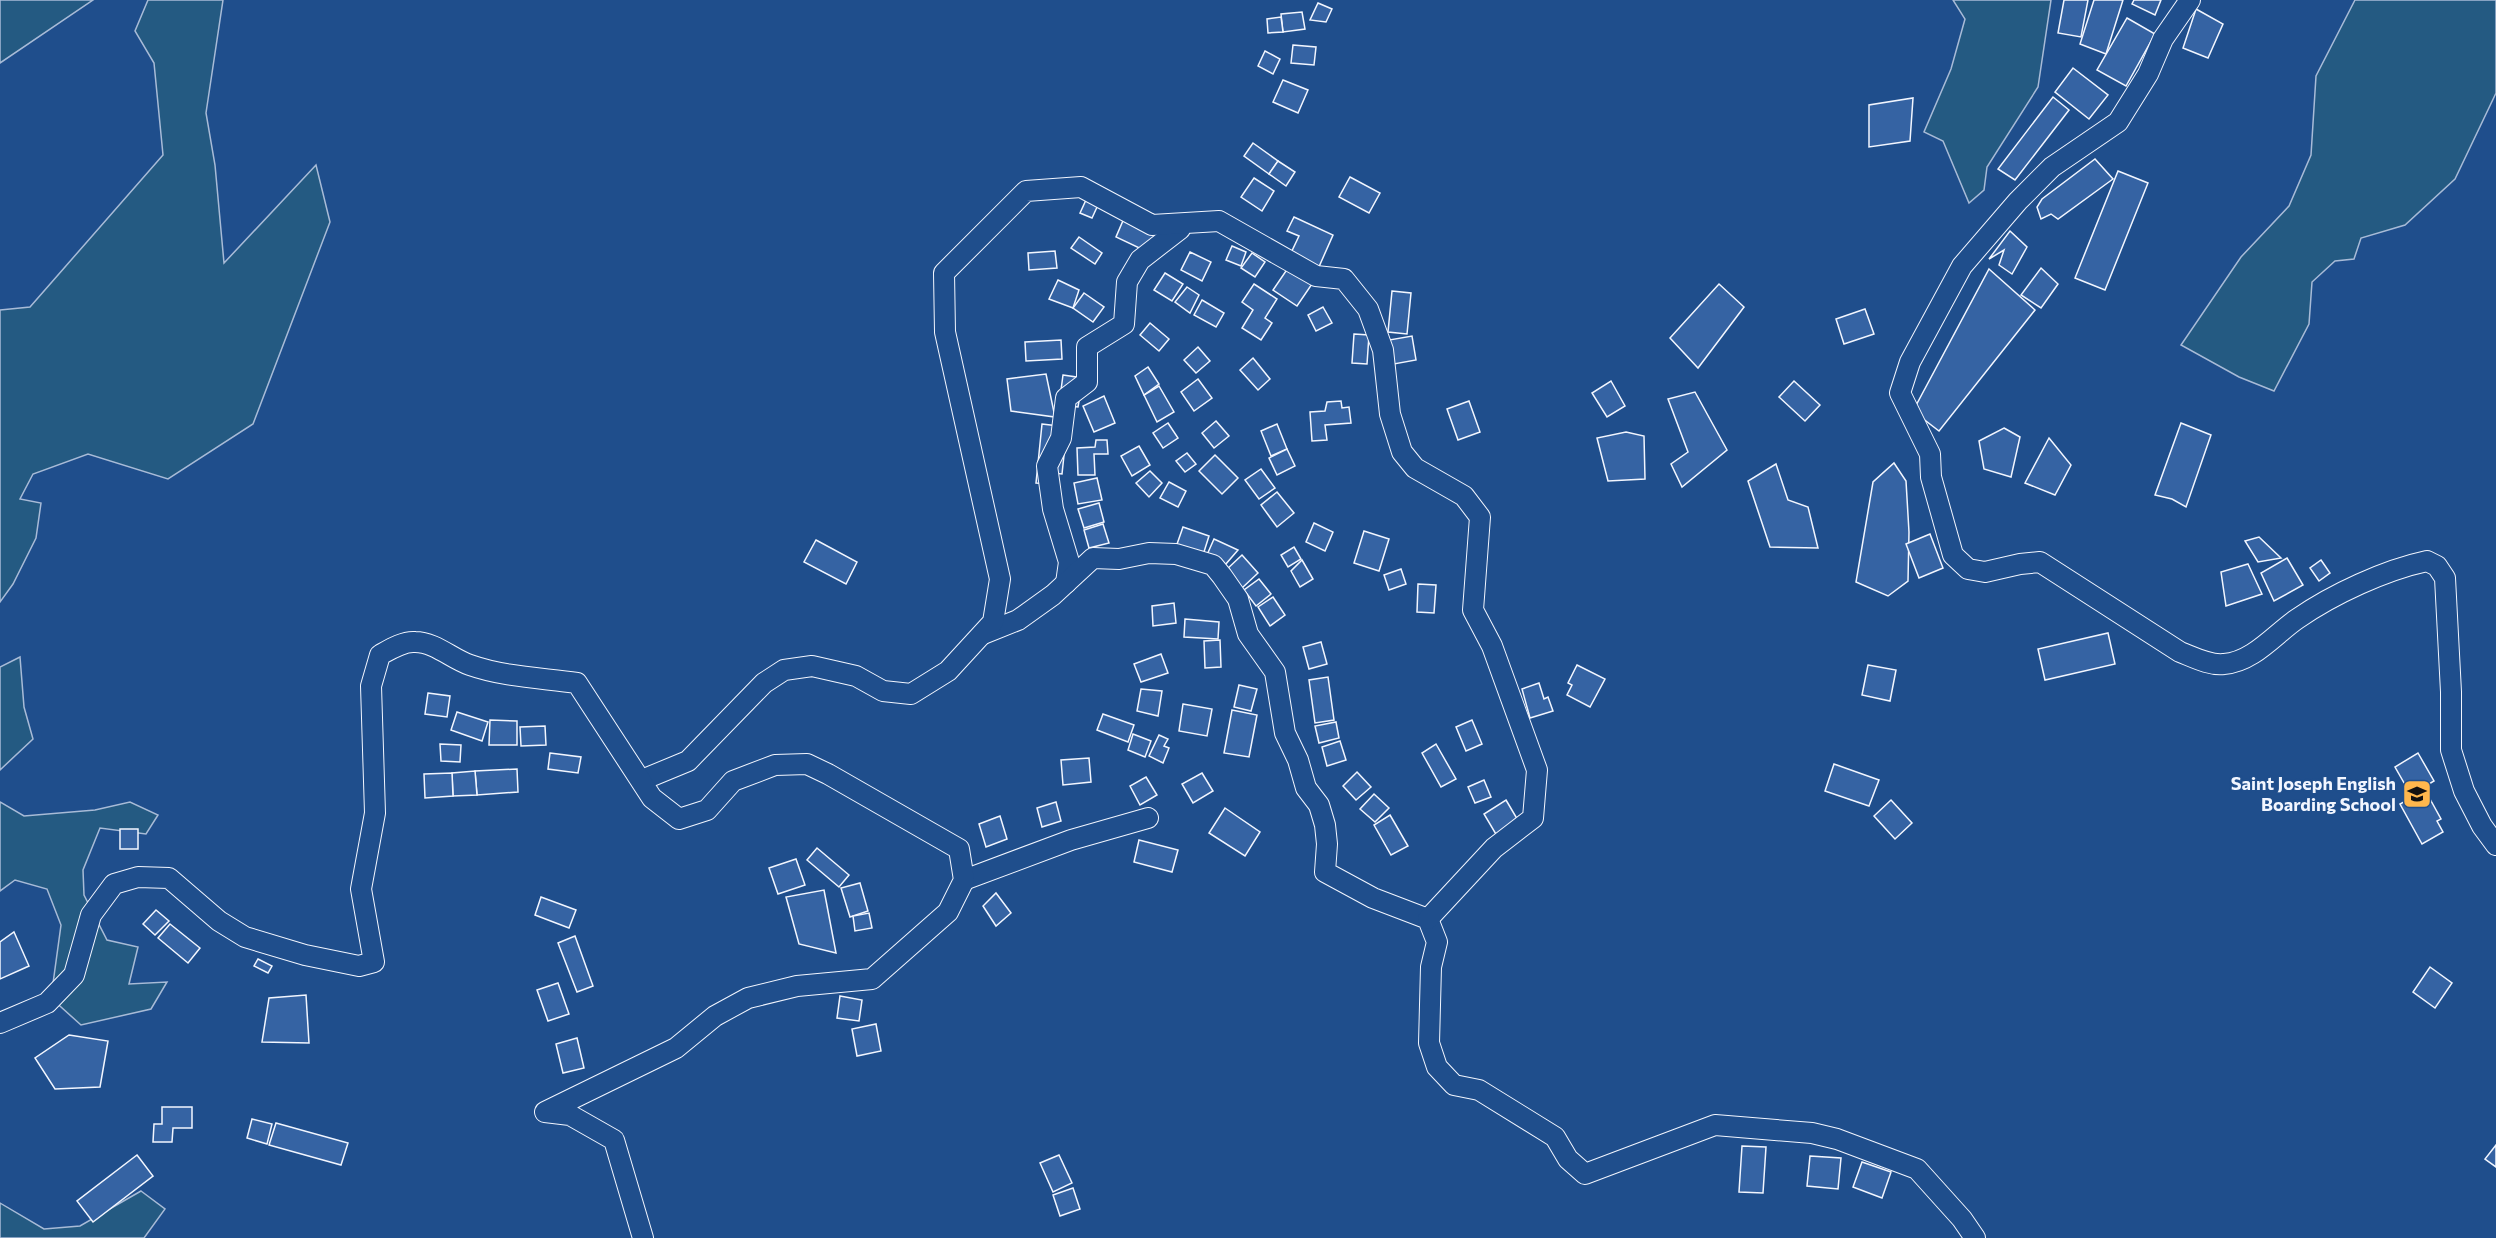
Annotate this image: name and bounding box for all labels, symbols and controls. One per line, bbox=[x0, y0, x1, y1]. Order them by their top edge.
place label: Saint Joseph English Boarding School bbox=[2231, 772, 2396, 815]
school or university icon: Saint Joseph English Boarding School bbox=[2401, 778, 2433, 810]

